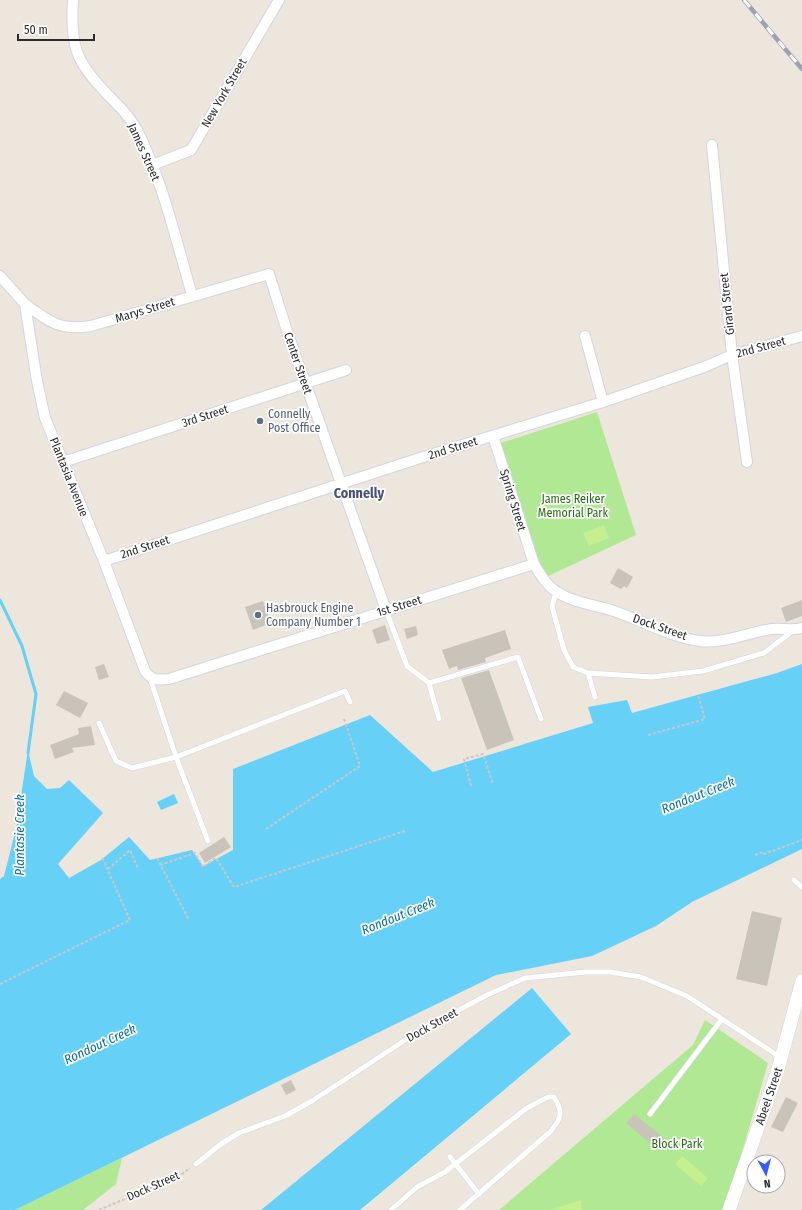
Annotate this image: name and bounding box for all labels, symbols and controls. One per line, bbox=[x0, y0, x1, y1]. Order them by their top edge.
scale bar bbox=[18, 16, 94, 42]
text: 50 m bbox=[24, 23, 48, 37]
street label: New York Street bbox=[199, 56, 249, 130]
street label: James Street bbox=[125, 121, 163, 183]
street label: Girard Street bbox=[717, 272, 737, 336]
street label: Marys Street bbox=[114, 294, 176, 326]
street label: Center Street bbox=[281, 330, 315, 396]
street label: 2nd Street bbox=[735, 334, 787, 360]
street label: 3rd Street bbox=[180, 402, 230, 430]
place label: Connelly Post Office bbox=[268, 407, 320, 435]
marker: Connelly Post Office bbox=[255, 416, 265, 426]
street label: 2nd Street bbox=[427, 434, 479, 462]
street label: Plantasia Avenue bbox=[47, 435, 91, 519]
street label: Spring Street bbox=[497, 467, 529, 533]
district label: Connelly bbox=[334, 485, 385, 502]
park label: James Reiker Memorial Park bbox=[538, 492, 609, 520]
street label: 2nd Street bbox=[119, 533, 171, 561]
street label: 1st Street bbox=[375, 593, 423, 619]
place label: Hasbrouck Engine Company Number 1 bbox=[266, 601, 361, 629]
marker: Hasbrouck Engine Company Number 1 bbox=[253, 610, 263, 620]
street label: Dock Street bbox=[631, 611, 689, 643]
water label: Rondout Creek bbox=[659, 773, 737, 816]
water label: Plantasie Creek bbox=[12, 794, 27, 876]
water label: Rondout Creek bbox=[359, 894, 437, 937]
street label: Dock Street bbox=[404, 1005, 460, 1045]
water label: Rondout Creek bbox=[62, 1021, 139, 1067]
street label: Abeel Street bbox=[753, 1065, 785, 1127]
park label: Block Park bbox=[652, 1137, 703, 1151]
north arrow bbox=[746, 1154, 786, 1194]
street label: Dock Street bbox=[124, 1168, 182, 1204]
text: N bbox=[763, 1177, 771, 1190]

